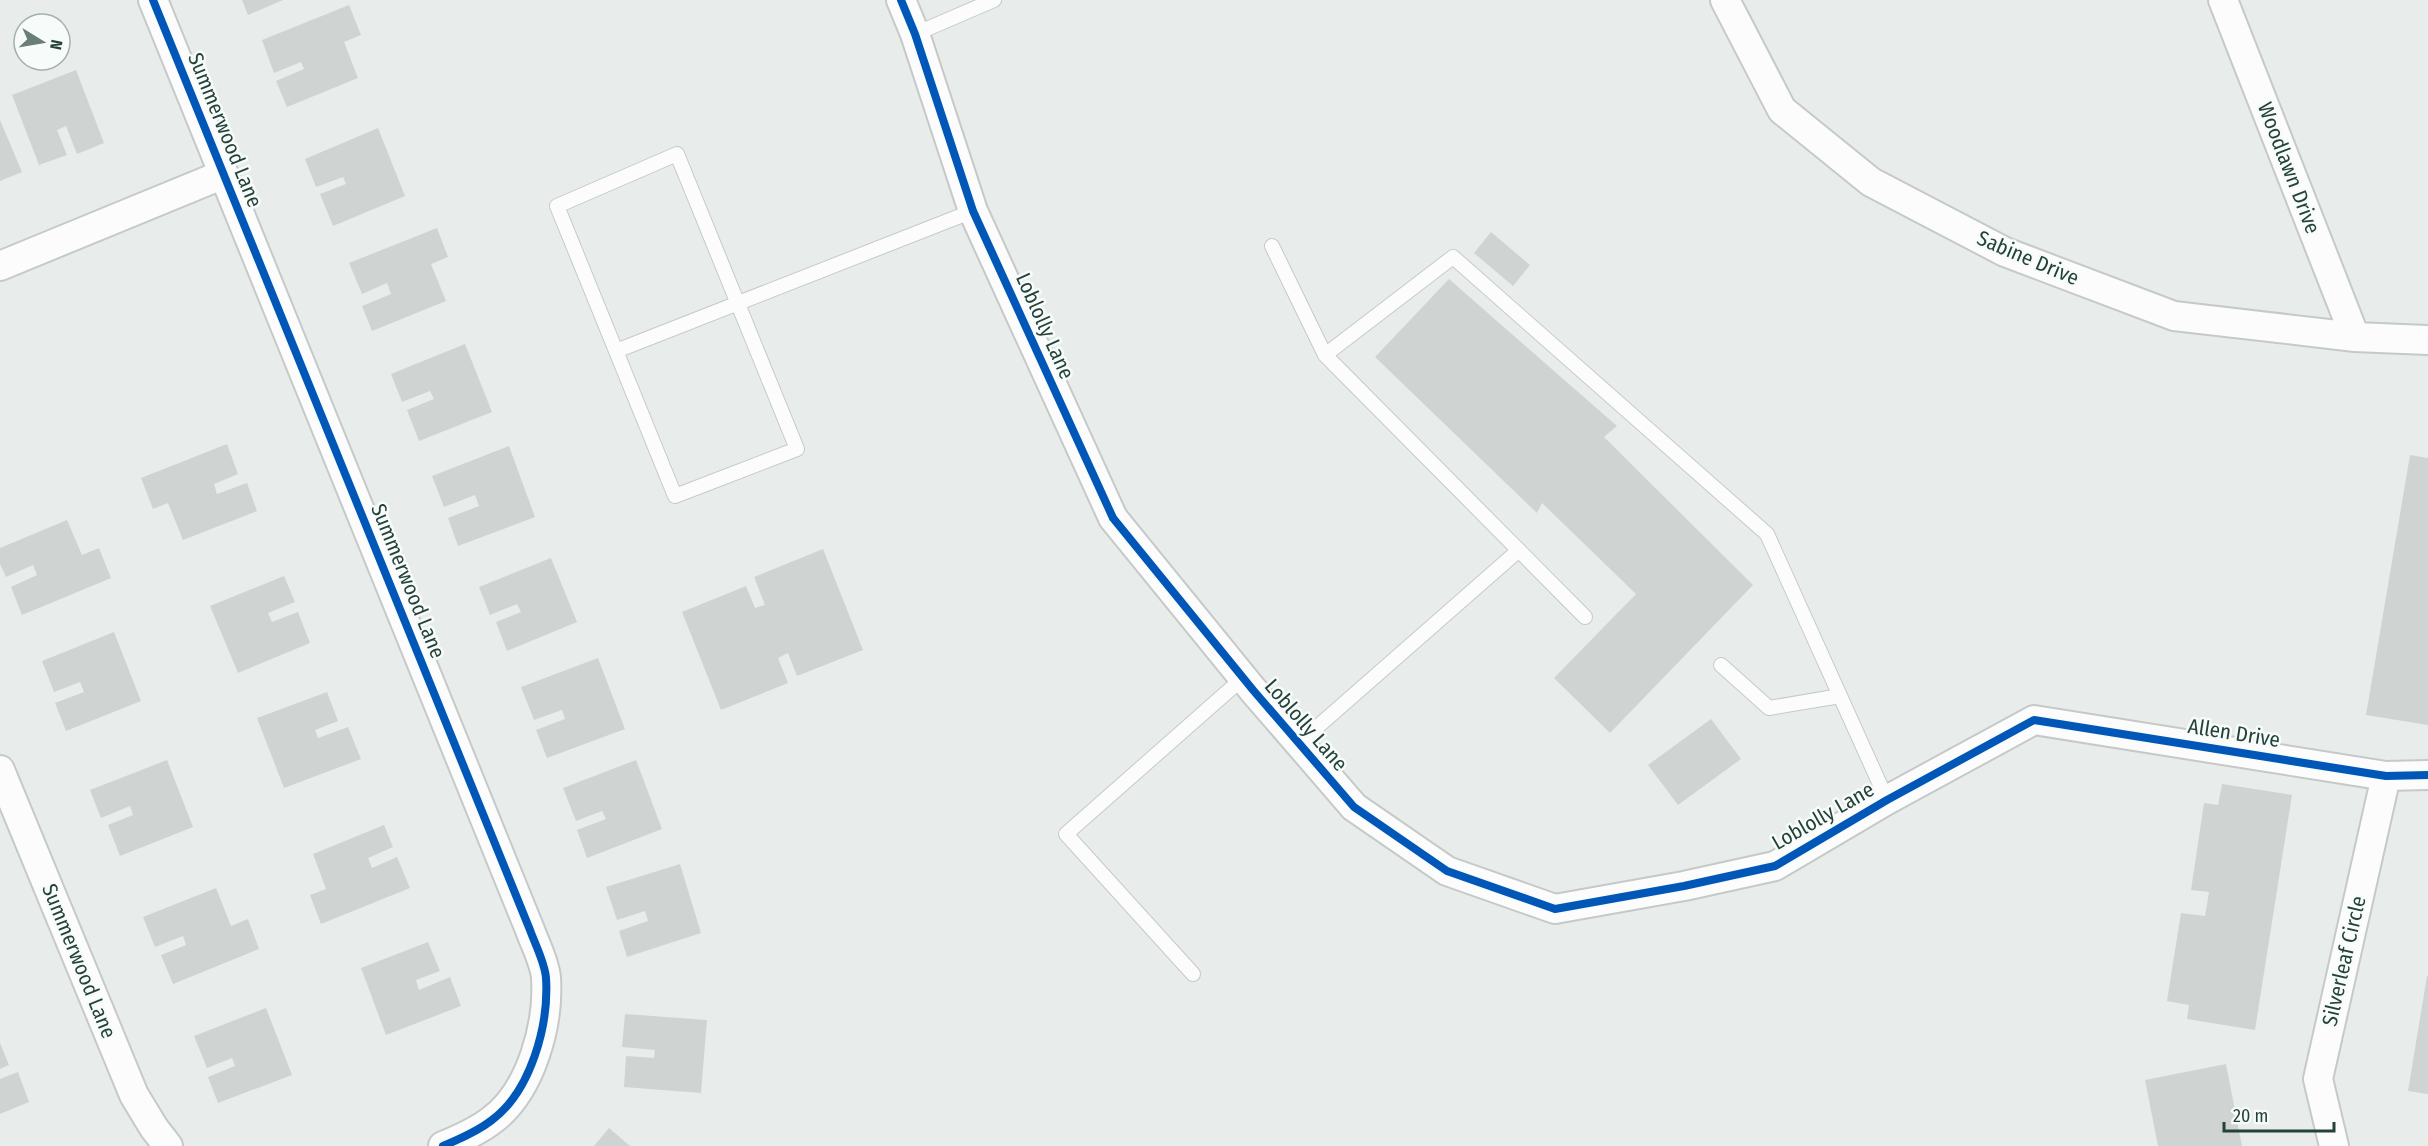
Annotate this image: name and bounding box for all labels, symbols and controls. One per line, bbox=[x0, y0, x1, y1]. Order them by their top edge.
north arrow bbox=[12, 12, 72, 72]
text: N bbox=[46, 38, 66, 51]
street label: Summerwood Lane bbox=[182, 49, 268, 211]
street label: Woodlawn Drive bbox=[2252, 99, 2326, 237]
street label: Sabine Drive bbox=[1973, 225, 2083, 291]
street label: Loblolly Lane bbox=[1010, 269, 1080, 383]
street label: Summerwood Lane bbox=[365, 500, 451, 662]
street label: Loblolly Lane bbox=[1259, 674, 1353, 776]
street label: Allen Drive bbox=[2186, 713, 2282, 753]
street label: Loblolly Lane bbox=[1767, 776, 1879, 856]
street label: Summerwood Lane bbox=[36, 880, 122, 1042]
street label: Silverleaf Circle bbox=[2316, 893, 2372, 1029]
scale bar bbox=[2224, 1095, 2334, 1133]
text: 20 m bbox=[2233, 1105, 2268, 1127]

